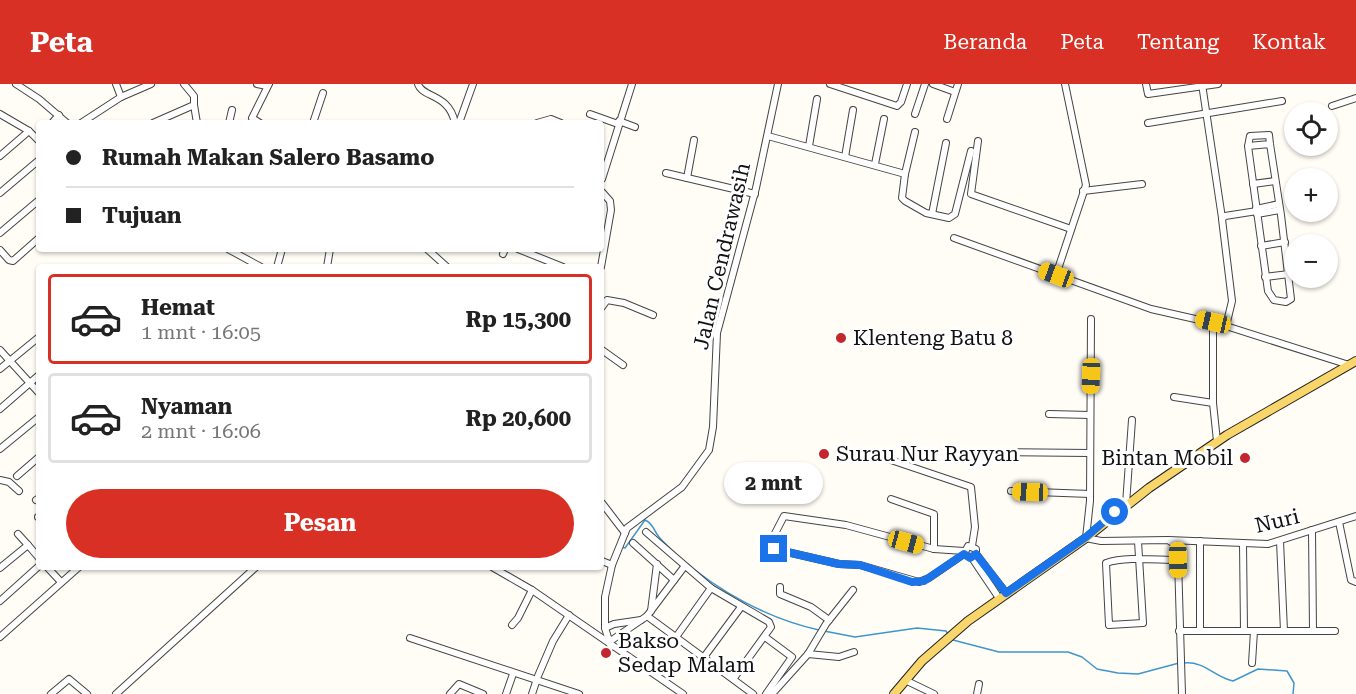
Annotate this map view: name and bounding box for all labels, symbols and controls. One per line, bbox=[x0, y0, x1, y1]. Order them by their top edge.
text: Peta bbox=[30, 26, 93, 59]
text: Beranda bbox=[943, 30, 1027, 54]
text: Peta bbox=[1060, 30, 1104, 54]
text: Tentang bbox=[1137, 30, 1219, 54]
text: Kontak bbox=[1252, 30, 1326, 54]
map controls bbox=[1284, 102, 1338, 288]
button: locate bbox=[1284, 102, 1338, 156]
text: Rumah Makan Salero Basamo bbox=[102, 145, 435, 170]
street label: Jalan Cendrawasih bbox=[689, 160, 755, 352]
button: + bbox=[1284, 168, 1338, 222]
text: Tujuan bbox=[102, 203, 182, 228]
button: − bbox=[1284, 234, 1338, 288]
car bbox=[1036, 260, 1076, 290]
icon: car bbox=[69, 292, 123, 346]
text: Hemat bbox=[141, 295, 215, 320]
text: Rp 15,300 bbox=[466, 307, 571, 332]
car bbox=[1193, 309, 1233, 335]
text: 1 mnt · 16:05 bbox=[141, 320, 261, 344]
place label: Klenteng Batu 8 bbox=[853, 326, 1013, 350]
marker: Klenteng Batu 8 bbox=[834, 331, 848, 345]
car bbox=[1081, 358, 1101, 394]
icon: car bbox=[69, 391, 123, 445]
text: Nyaman bbox=[141, 394, 232, 419]
text: Rp 20,600 bbox=[466, 406, 571, 431]
text: 2 mnt · 16:06 bbox=[141, 419, 261, 443]
place label: Surau Nur Rayyan bbox=[836, 442, 1019, 466]
place label: Bintan Mobil bbox=[1101, 446, 1233, 470]
marker: Surau Nur Rayyan bbox=[817, 447, 831, 461]
marker: Bintan Mobil bbox=[1238, 451, 1252, 465]
callout: 2 mnt bbox=[724, 462, 824, 504]
text: 2 mnt bbox=[745, 471, 802, 495]
car bbox=[1012, 482, 1048, 502]
button: Pesan bbox=[66, 489, 574, 558]
route start bbox=[1101, 498, 1128, 525]
street label: Nuri bbox=[1252, 504, 1302, 538]
car bbox=[886, 529, 926, 555]
route end bbox=[760, 535, 787, 562]
car bbox=[1169, 542, 1187, 578]
place label: Bakso Sedap Malam bbox=[618, 629, 755, 677]
marker: Bakso Sedap Malam bbox=[599, 646, 613, 660]

